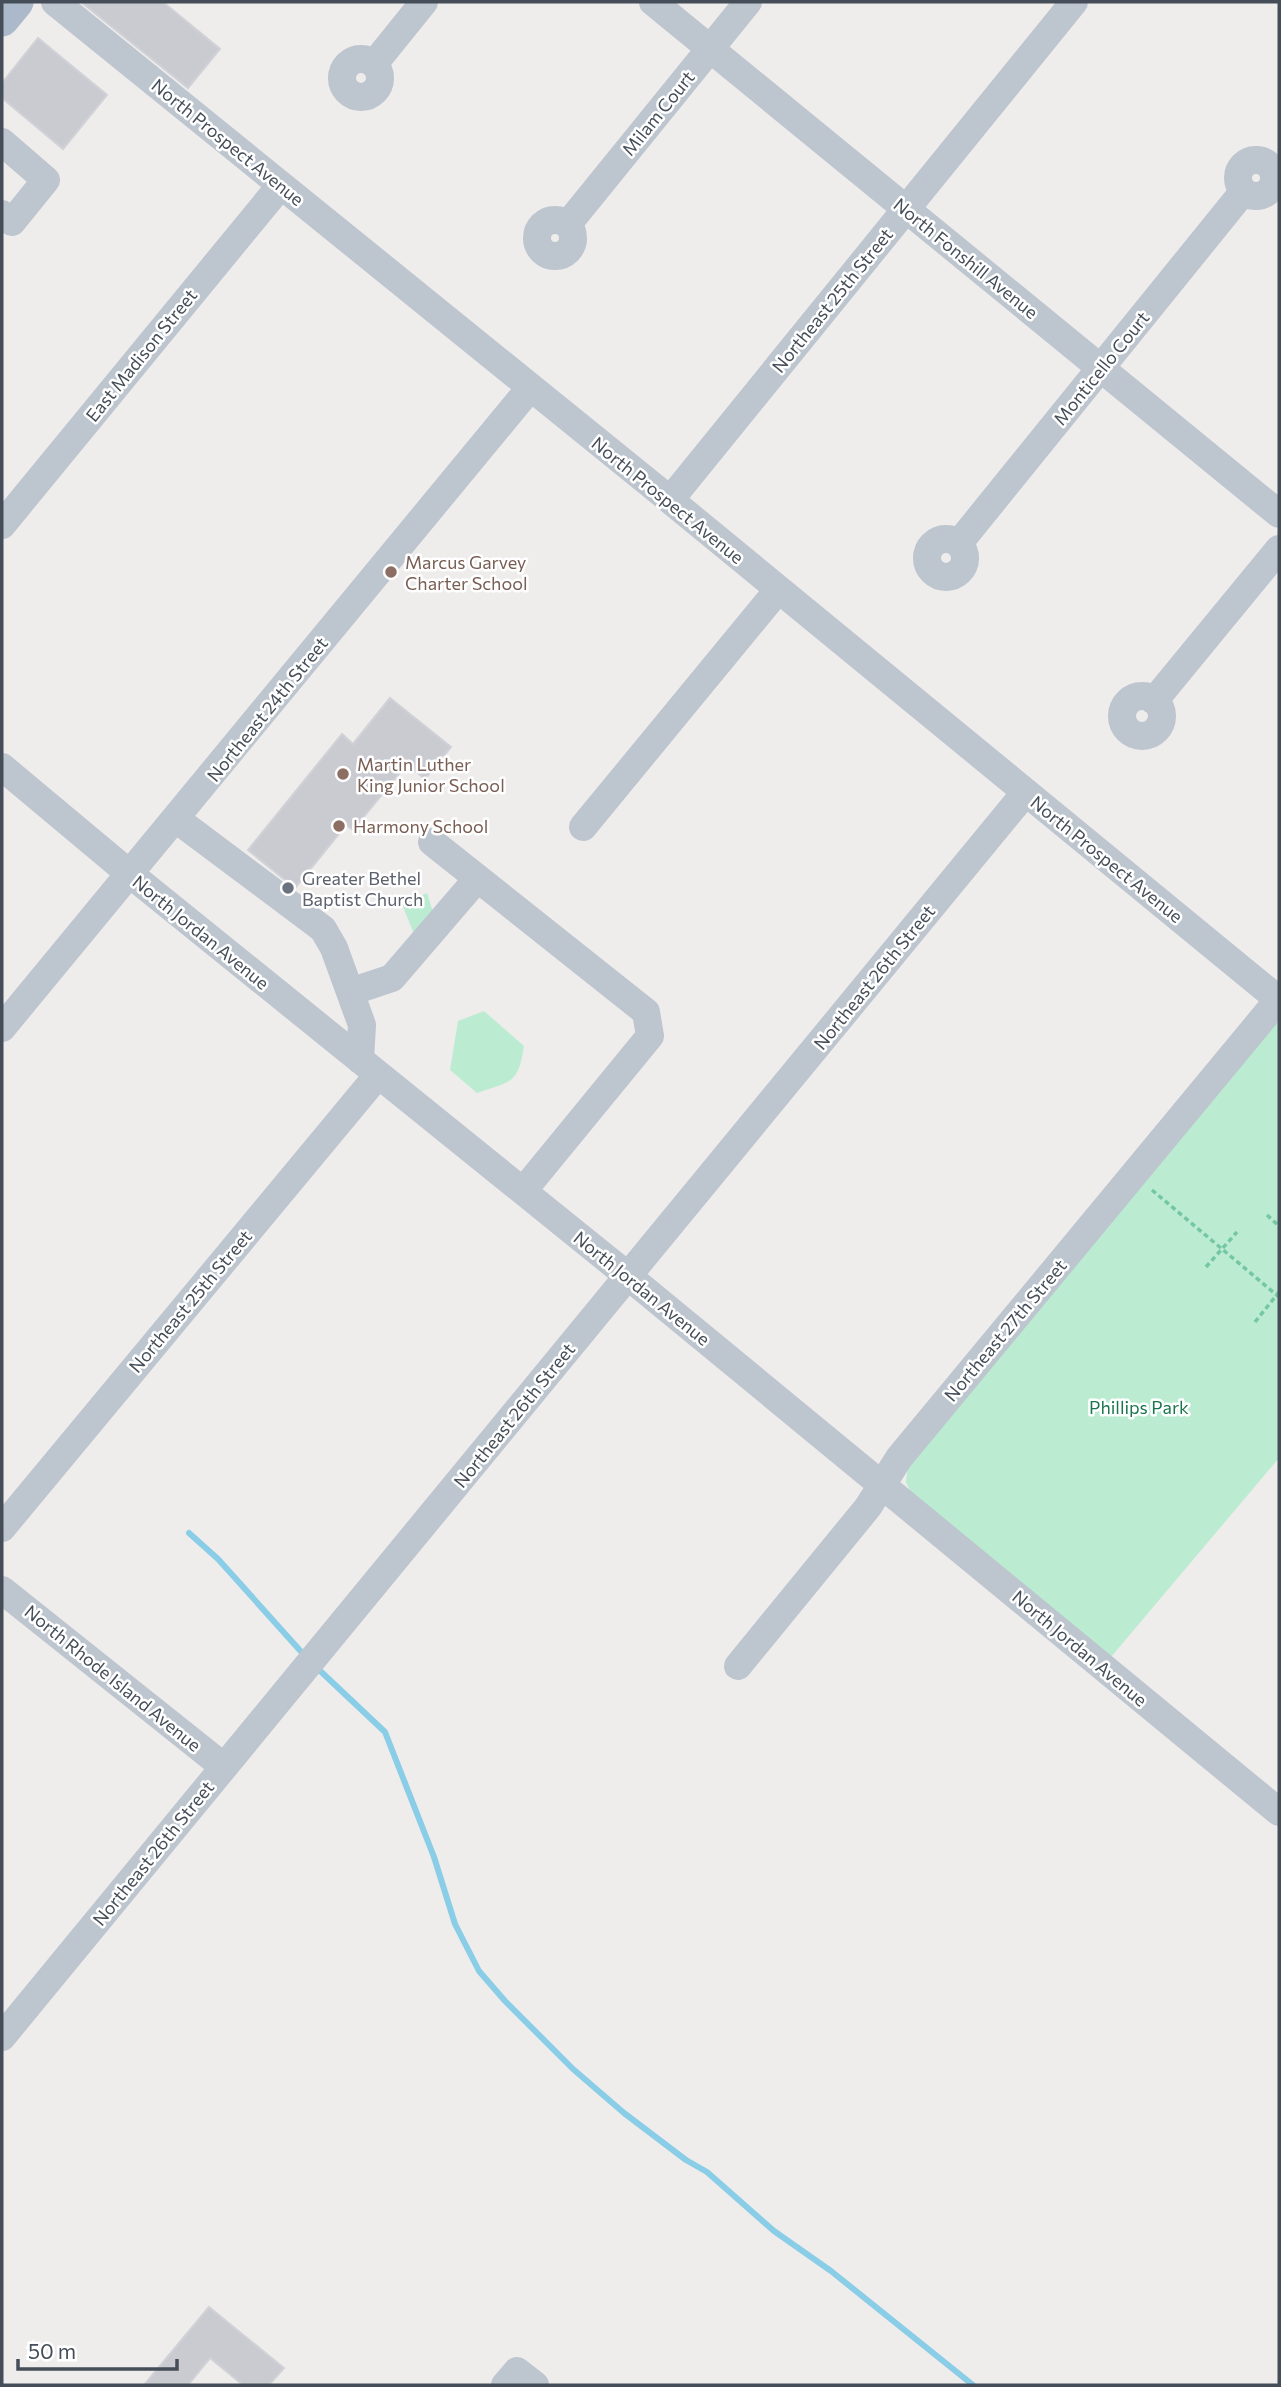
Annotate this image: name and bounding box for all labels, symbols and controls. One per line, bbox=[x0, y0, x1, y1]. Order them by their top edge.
street label: Milam Court bbox=[617, 66, 699, 160]
street label: North Prospect Avenue bbox=[147, 74, 309, 210]
street label: North Fonshill Avenue bbox=[889, 193, 1043, 323]
street label: Northeast 25th Street bbox=[767, 223, 897, 377]
street label: East Madison Street bbox=[81, 284, 201, 426]
street label: Monticello Court bbox=[1048, 307, 1154, 429]
street label: North Prospect Avenue bbox=[587, 432, 749, 568]
place label: Marcus Garvey Charter School bbox=[405, 551, 528, 594]
marker: Marcus Garvey Charter School bbox=[383, 564, 399, 580]
street label: Northeast 24th Street bbox=[202, 632, 332, 786]
place label: Martin Luther King Junior School bbox=[357, 753, 505, 796]
marker: Martin Luther King Junior School bbox=[335, 766, 351, 782]
street label: North Prospect Avenue bbox=[1026, 791, 1188, 927]
place label: Harmony School bbox=[353, 815, 488, 837]
marker: Harmony School bbox=[331, 818, 347, 834]
place label: Greater Bethel Baptist Church bbox=[302, 867, 423, 910]
street label: North Jordan Avenue bbox=[128, 870, 274, 994]
marker: Greater Bethel Baptist Church bbox=[280, 880, 296, 896]
street label: Northeast 26th Street bbox=[809, 900, 939, 1054]
street label: Northeast 25th Street bbox=[124, 1225, 256, 1377]
street label: North Jordan Avenue bbox=[569, 1226, 715, 1350]
street label: Northeast 27th Street bbox=[939, 1255, 1071, 1405]
street label: Northeast 26th Street bbox=[449, 1338, 579, 1492]
park label: Phillips Park bbox=[1089, 1396, 1189, 1418]
street label: North Jordan Avenue bbox=[1008, 1585, 1152, 1711]
street label: North Rhode Island Avenue bbox=[20, 1600, 206, 1756]
street label: Northeast 26th Street bbox=[88, 1776, 218, 1930]
scale bar bbox=[18, 2328, 177, 2372]
text: 50 m bbox=[28, 2338, 76, 2363]

